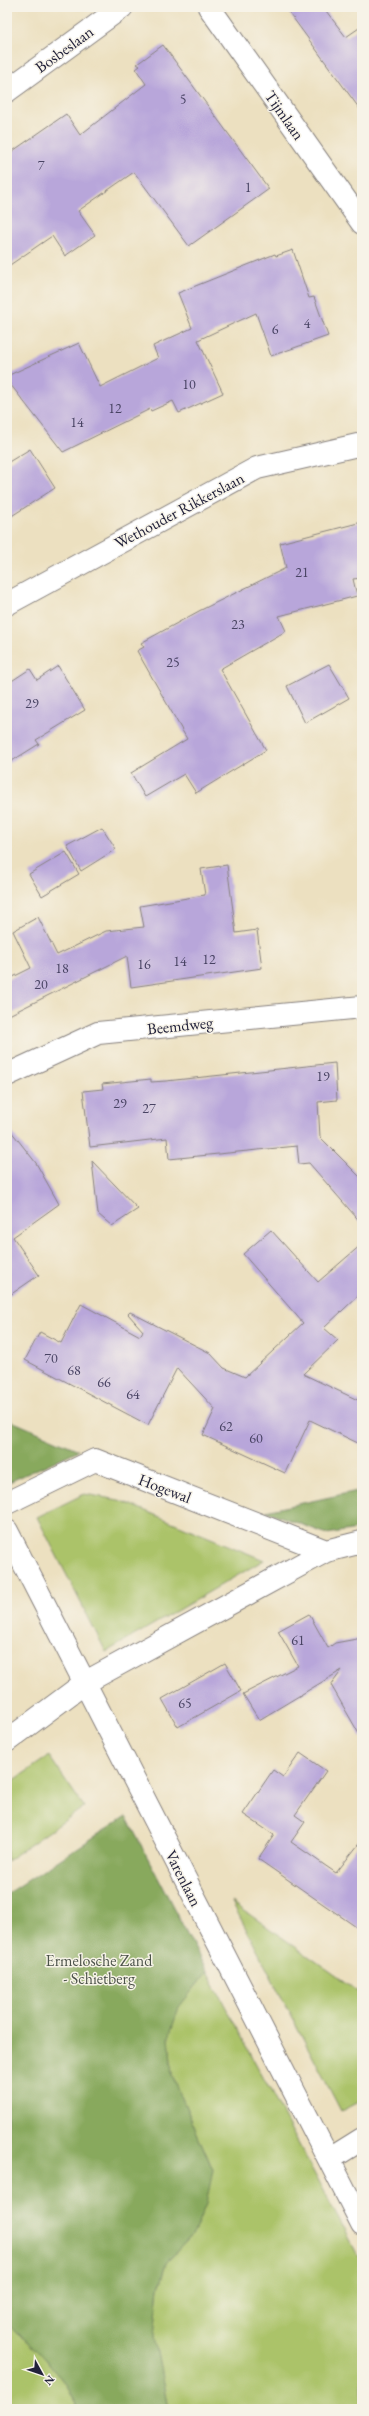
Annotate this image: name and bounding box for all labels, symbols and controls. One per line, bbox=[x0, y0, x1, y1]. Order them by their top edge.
street label: Bosbeslaan bbox=[31, 21, 98, 78]
street label: Tijmlaan bbox=[260, 86, 309, 145]
house number: 5 bbox=[180, 90, 186, 108]
house number: 7 bbox=[38, 156, 45, 174]
house number: 1 bbox=[245, 178, 251, 196]
house number: 4 bbox=[304, 314, 311, 332]
house number: 6 bbox=[272, 320, 279, 338]
house number: 10 bbox=[182, 375, 196, 393]
house number: 12 bbox=[108, 399, 122, 417]
house number: 14 bbox=[70, 413, 84, 431]
street label: Wethouder Rikkerslaan bbox=[111, 467, 248, 553]
house number: 21 bbox=[295, 563, 309, 581]
house number: 23 bbox=[231, 615, 245, 633]
house number: 25 bbox=[166, 653, 180, 671]
house number: 29 bbox=[25, 694, 39, 712]
house number: 12 bbox=[202, 950, 216, 968]
house number: 14 bbox=[173, 952, 187, 970]
house number: 16 bbox=[137, 955, 151, 973]
house number: 18 bbox=[55, 959, 69, 977]
house number: 20 bbox=[34, 975, 48, 993]
street label: Beemdweg bbox=[146, 1011, 215, 1039]
house number: 19 bbox=[316, 1067, 330, 1085]
house number: 29 bbox=[113, 1094, 127, 1112]
house number: 27 bbox=[142, 1099, 156, 1117]
house number: 70 bbox=[44, 1349, 58, 1367]
house number: 68 bbox=[67, 1361, 81, 1379]
house number: 66 bbox=[97, 1373, 111, 1391]
house number: 64 bbox=[126, 1385, 140, 1403]
house number: 62 bbox=[219, 1417, 233, 1435]
house number: 60 bbox=[249, 1429, 263, 1447]
street label: Hogewal bbox=[135, 1469, 194, 1508]
house number: 61 bbox=[291, 1631, 305, 1649]
house number: 65 bbox=[178, 1694, 192, 1712]
street label: Varenlaan bbox=[160, 1846, 207, 1910]
park label: Ermelosche Zand - Schietberg bbox=[46, 1950, 153, 1989]
north arrow bbox=[22, 2354, 62, 2394]
text: N bbox=[41, 2373, 58, 2388]

